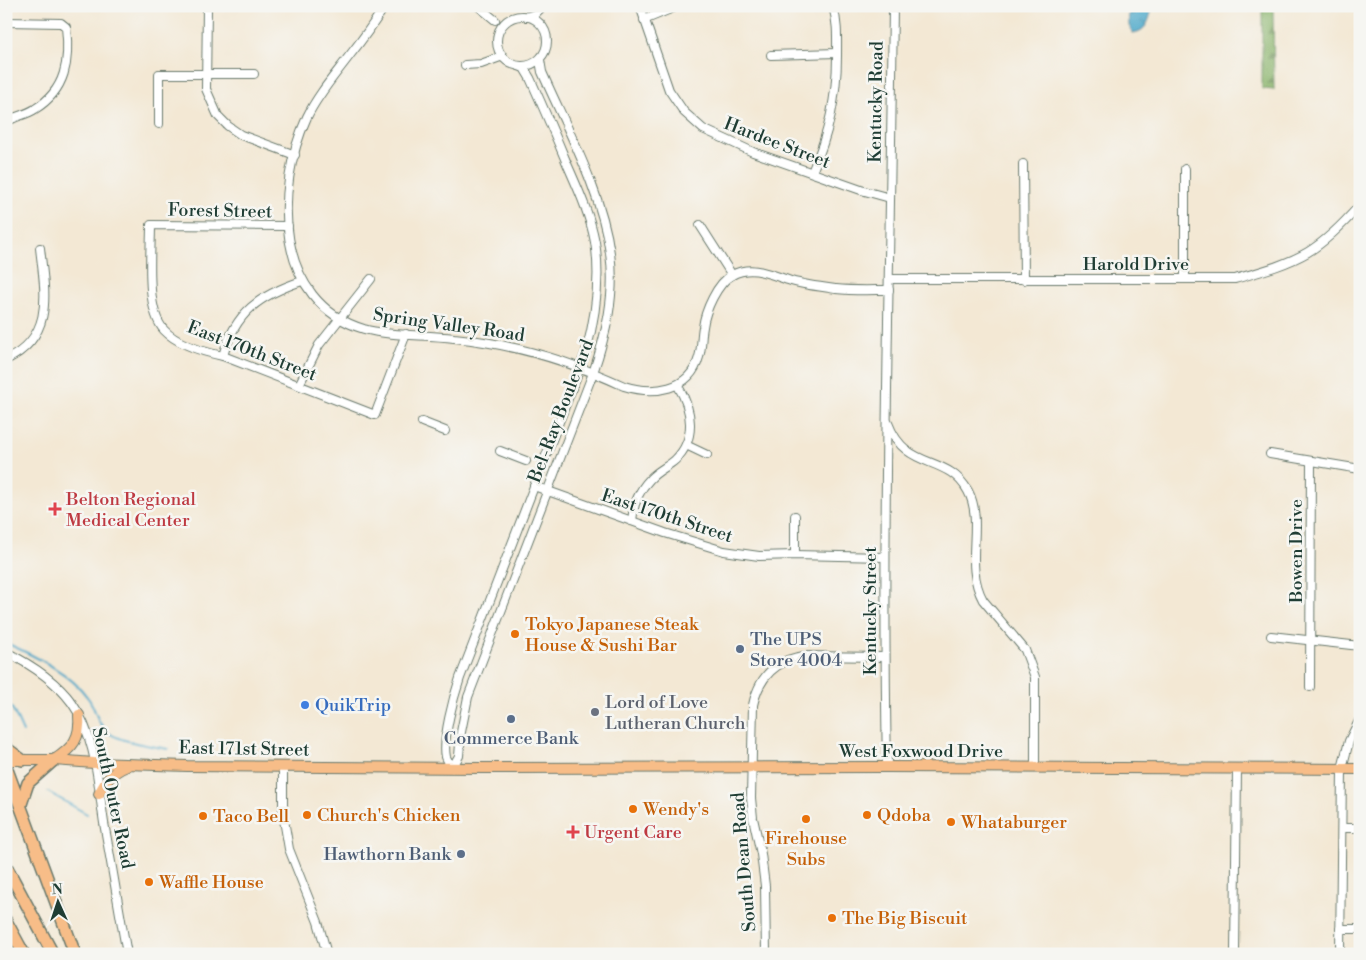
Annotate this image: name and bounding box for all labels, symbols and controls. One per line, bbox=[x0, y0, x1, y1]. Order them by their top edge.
street label: Kentucky Road bbox=[863, 40, 889, 163]
street label: Hardee Street bbox=[721, 112, 834, 174]
street label: Forest Street bbox=[168, 199, 273, 223]
street label: Harold Drive bbox=[1083, 253, 1189, 276]
street label: Spring Valley Road bbox=[372, 303, 527, 347]
street label: East 170th Street bbox=[184, 316, 321, 387]
street label: Bel-Ray Boulevard bbox=[523, 335, 599, 487]
street label: East 170th Street bbox=[598, 484, 736, 548]
place label: Belton Regional Medical Center bbox=[65, 488, 196, 532]
street label: Bowen Drive bbox=[1285, 499, 1308, 604]
marker: Belton Regional Medical Center bbox=[48, 502, 62, 516]
street label: Kentucky Street bbox=[859, 546, 882, 676]
place label: Tokyo Japanese Steak House & Sushi Bar bbox=[525, 613, 700, 657]
marker: Tokyo Japanese Steak House & Sushi Bar bbox=[509, 628, 521, 640]
place label: The UPS Store 4004 bbox=[750, 628, 843, 672]
marker: The UPS Store 4004 bbox=[734, 643, 746, 655]
place label: Lord of Love Lutheran Church bbox=[605, 691, 746, 735]
place label: QuikTrip bbox=[315, 694, 391, 717]
marker: QuikTrip bbox=[299, 699, 311, 711]
marker: Lord of Love Lutheran Church bbox=[589, 706, 601, 718]
marker: Commerce Bank bbox=[505, 713, 517, 725]
street label: South Outer Road bbox=[87, 725, 139, 872]
place label: Commerce Bank bbox=[444, 727, 580, 750]
street label: East 171st Street bbox=[178, 736, 310, 762]
street label: West Foxwood Drive bbox=[838, 740, 1003, 763]
street label: South Dean Road bbox=[726, 790, 762, 933]
place label: Wendy's bbox=[642, 798, 709, 821]
marker: Wendy's bbox=[627, 803, 639, 815]
place label: Church's Chicken bbox=[317, 804, 461, 827]
place label: Qdoba bbox=[877, 804, 932, 827]
place label: Taco Bell bbox=[213, 805, 290, 828]
marker: Church's Chicken bbox=[301, 809, 313, 821]
marker: Qdoba bbox=[861, 809, 873, 821]
marker: Taco Bell bbox=[197, 810, 209, 822]
place label: Whataburger bbox=[960, 811, 1067, 834]
marker: Firehouse Subs bbox=[800, 813, 812, 825]
marker: Whataburger bbox=[945, 816, 957, 828]
place label: Urgent Care bbox=[584, 821, 682, 844]
marker: Urgent Care bbox=[566, 825, 580, 839]
place label: Firehouse Subs bbox=[765, 827, 847, 871]
place label: Hawthorn Bank bbox=[323, 843, 453, 866]
marker: Hawthorn Bank bbox=[455, 848, 467, 860]
place label: Waffle House bbox=[158, 871, 264, 894]
marker: Waffle House bbox=[143, 876, 155, 888]
north arrow bbox=[32, 878, 82, 928]
text: N bbox=[51, 881, 63, 899]
place label: The Big Biscuit bbox=[842, 907, 968, 930]
marker: The Big Biscuit bbox=[826, 912, 838, 924]

